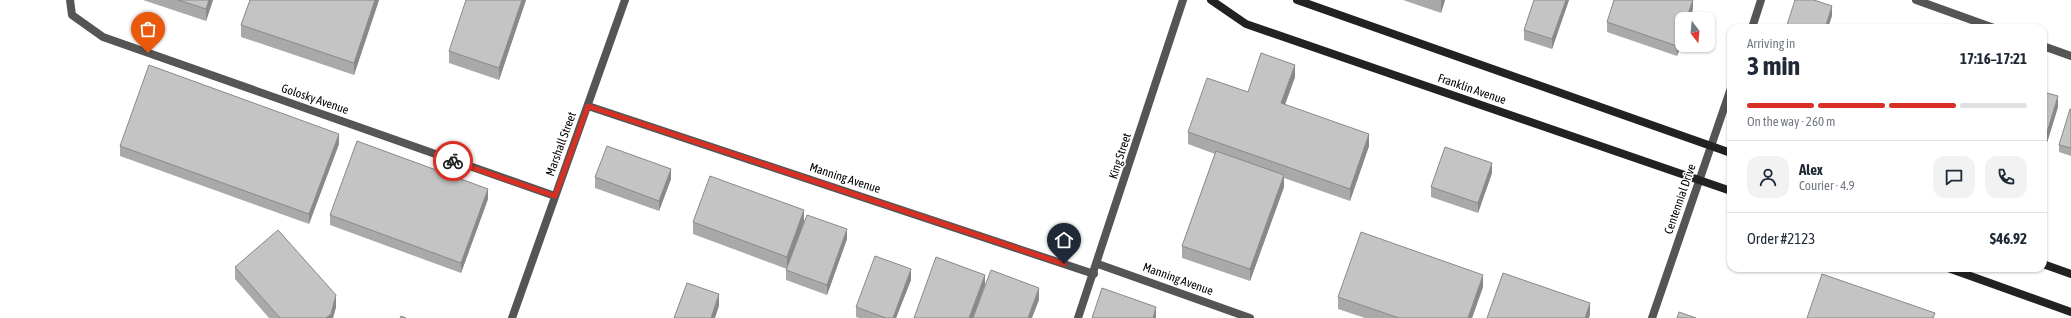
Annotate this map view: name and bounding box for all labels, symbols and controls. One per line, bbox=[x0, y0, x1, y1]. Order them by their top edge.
pin bbox=[131, 12, 165, 53]
north arrow bbox=[1675, 12, 1715, 52]
map controls bbox=[1675, 12, 1715, 52]
icon: bag bbox=[137, 18, 159, 40]
text: Arriving in bbox=[1747, 36, 1795, 51]
text: 17:16–17:21 bbox=[1960, 50, 2027, 67]
text: 3 min bbox=[1747, 51, 1800, 81]
street label: Franklin Avenue bbox=[1436, 71, 1508, 107]
street label: Golosky Avenue bbox=[280, 81, 350, 117]
street label: Marshall Street bbox=[543, 110, 579, 178]
text: On the way · 260 m bbox=[1747, 114, 1835, 129]
street label: King Street bbox=[1106, 131, 1134, 181]
courier bbox=[433, 141, 473, 181]
icon: bike bbox=[442, 150, 464, 172]
button: person bbox=[1747, 156, 1789, 198]
button: chat bbox=[1933, 156, 1975, 198]
button: phone bbox=[1985, 156, 2027, 198]
street label: Manning Avenue bbox=[808, 160, 882, 196]
text: Alex bbox=[1799, 161, 1823, 178]
street label: Centennial Drive bbox=[1661, 162, 1699, 236]
text: Courier · 4.9 bbox=[1799, 178, 1855, 193]
pin bbox=[1047, 223, 1081, 264]
icon: home bbox=[1053, 229, 1075, 251]
text: Order #2123 bbox=[1747, 230, 1815, 247]
text: $46.92 bbox=[1990, 230, 2027, 247]
street label: Manning Avenue bbox=[1141, 260, 1215, 298]

